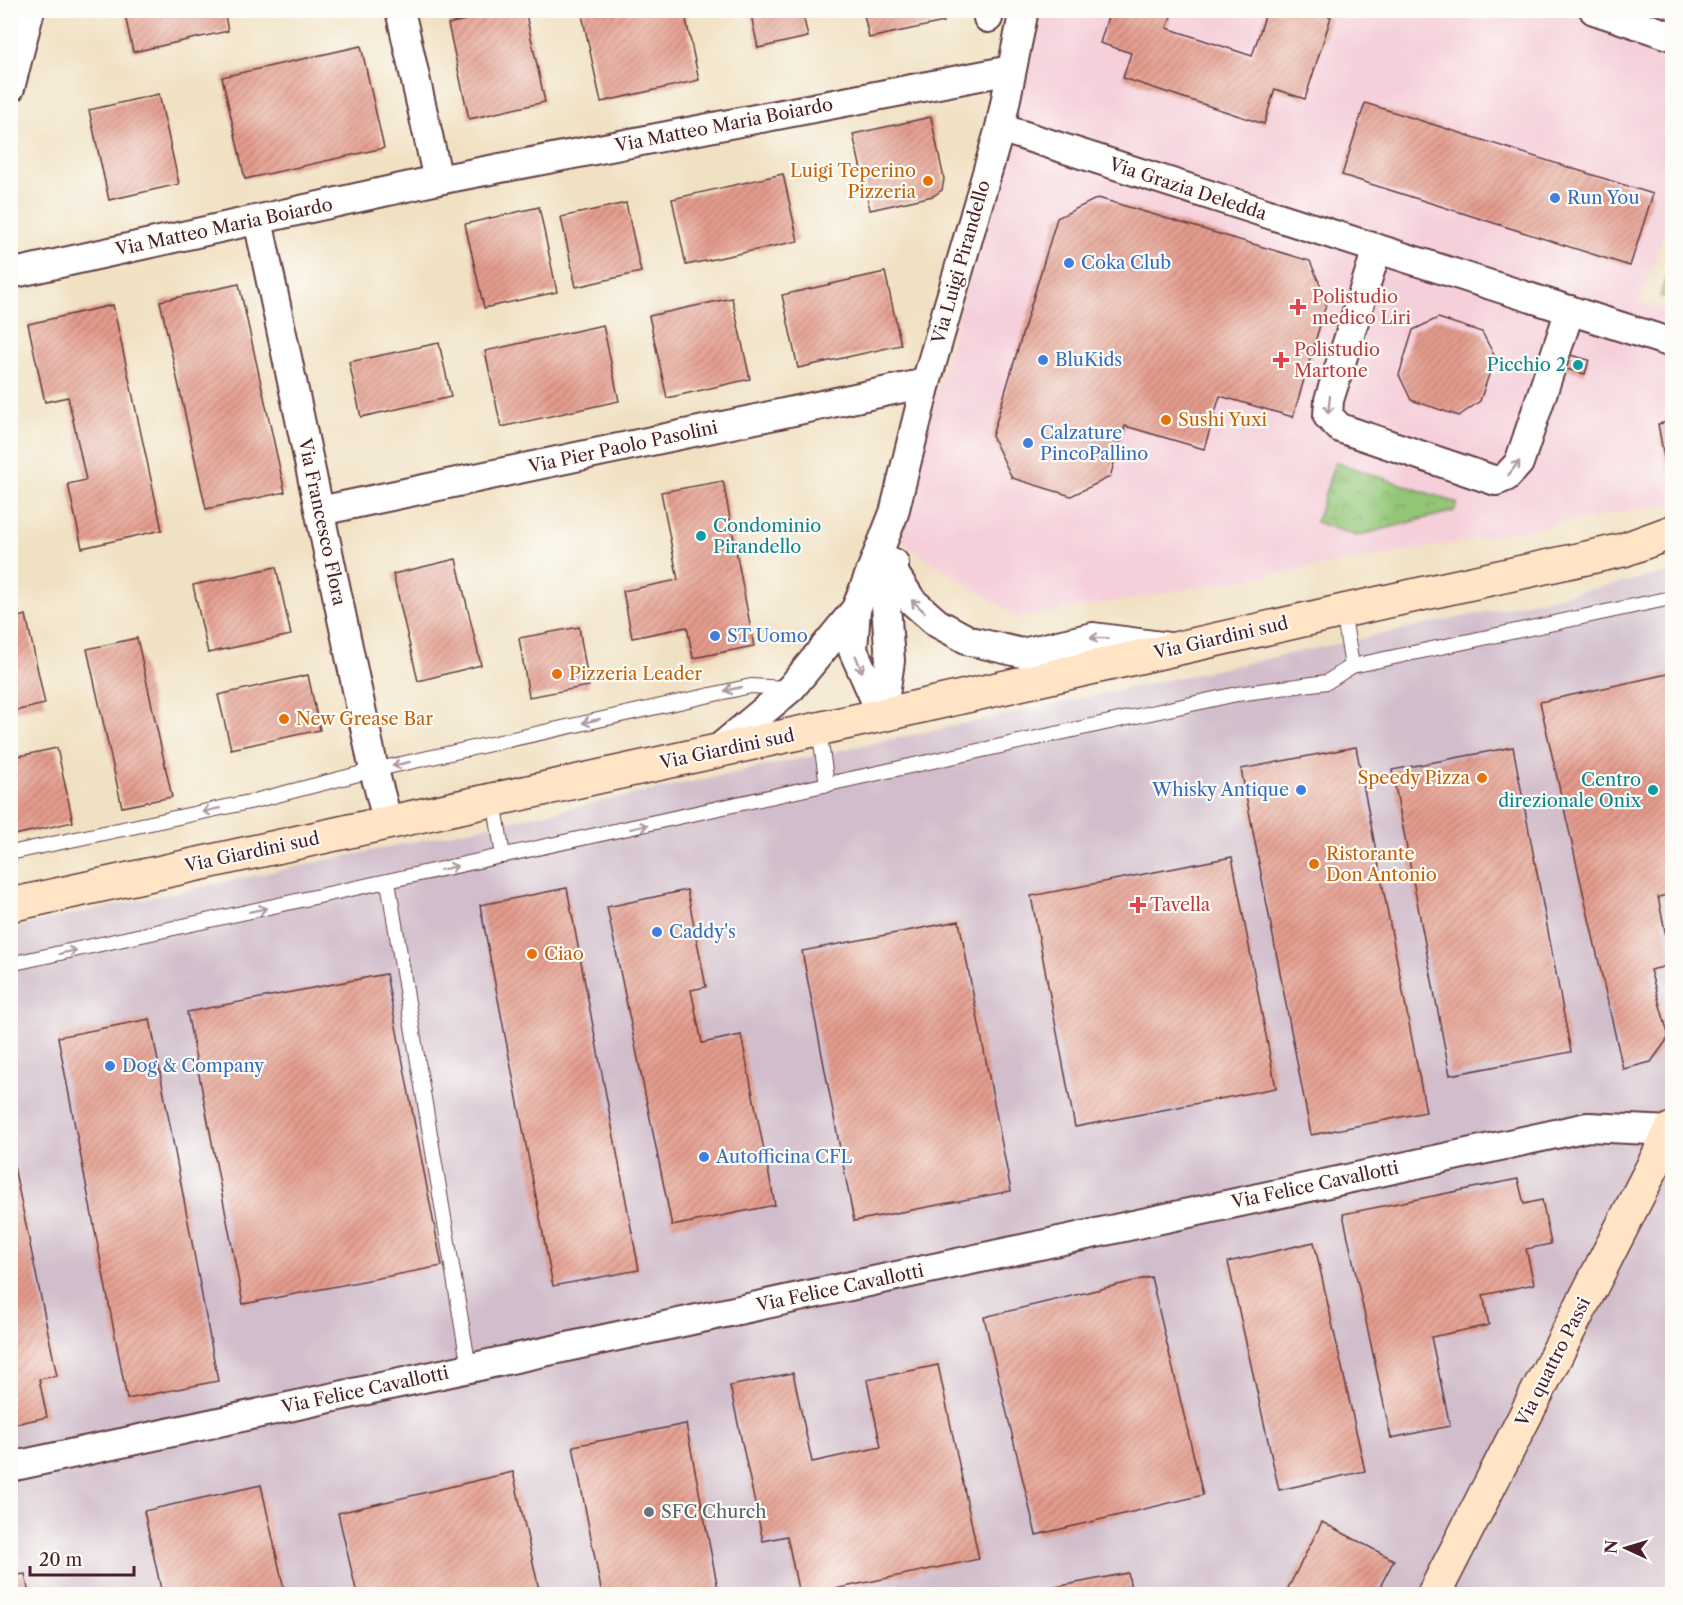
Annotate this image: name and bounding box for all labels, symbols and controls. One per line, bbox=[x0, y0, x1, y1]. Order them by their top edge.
street label: Via Matteo Maria Boiardo bbox=[612, 93, 835, 157]
street label: Via Grazia Deledda bbox=[1105, 153, 1270, 225]
place label: Luigi Teperino Pizzeria bbox=[790, 160, 917, 203]
marker: Luigi Teperino Pizzeria bbox=[921, 174, 935, 188]
street label: Via Luigi Pirandello bbox=[927, 178, 995, 347]
place label: Run You bbox=[1567, 187, 1639, 209]
marker: Run You bbox=[1548, 191, 1562, 205]
street label: Via Matteo Maria Boiardo bbox=[113, 193, 335, 261]
place label: Coka Club bbox=[1081, 252, 1171, 274]
marker: Coka Club bbox=[1062, 256, 1076, 270]
place label: Polistudio medico Liri bbox=[1312, 286, 1411, 329]
marker: Polistudio medico Liri bbox=[1289, 298, 1307, 316]
place label: Polistudio Martone bbox=[1294, 339, 1380, 382]
place label: BluKids bbox=[1055, 349, 1122, 371]
marker: Polistudio Martone bbox=[1272, 351, 1290, 369]
marker: BluKids bbox=[1036, 353, 1050, 367]
place label: Picchio 2 bbox=[1487, 354, 1566, 376]
marker: Picchio 2 bbox=[1571, 358, 1585, 372]
one-way arrow bbox=[1323, 395, 1334, 415]
place label: Sushi Yuxi bbox=[1178, 409, 1268, 431]
marker: Sushi Yuxi bbox=[1159, 413, 1173, 427]
street label: Via Pier Paolo Pasolini bbox=[525, 416, 720, 478]
place label: Calzature PincoPallino bbox=[1040, 422, 1148, 465]
street label: Via Francesco Flora bbox=[293, 436, 351, 608]
marker: Calzature PincoPallino bbox=[1021, 436, 1035, 450]
one-way arrow bbox=[1507, 460, 1520, 476]
place label: Condominio Pirandello bbox=[713, 515, 821, 558]
marker: Condominio Pirandello bbox=[694, 529, 708, 543]
one-way arrow bbox=[910, 599, 925, 613]
street label: Via Giardini sud bbox=[1151, 612, 1290, 664]
place label: ST Uomo bbox=[727, 625, 808, 647]
marker: ST Uomo bbox=[708, 629, 722, 643]
one-way arrow bbox=[1089, 633, 1109, 644]
one-way arrow bbox=[854, 654, 865, 672]
place label: Pizzeria Leader bbox=[569, 663, 703, 685]
marker: Pizzeria Leader bbox=[550, 667, 564, 681]
one-way arrow bbox=[724, 684, 743, 696]
place label: New Grease Bar bbox=[296, 708, 434, 730]
marker: New Grease Bar bbox=[277, 712, 291, 726]
one-way arrow bbox=[582, 716, 601, 728]
street label: Via Giardini sud bbox=[657, 724, 796, 774]
one-way arrow bbox=[391, 759, 411, 770]
place label: Speedy Pizza bbox=[1358, 767, 1470, 789]
place label: Centro direzionale Onix bbox=[1498, 769, 1642, 812]
marker: Speedy Pizza bbox=[1475, 771, 1489, 785]
place label: Whisky Antique bbox=[1151, 779, 1289, 801]
marker: Whisky Antique bbox=[1294, 783, 1308, 797]
marker: Centro direzionale Onix bbox=[1646, 783, 1660, 797]
one-way arrow bbox=[202, 805, 221, 816]
one-way arrow bbox=[629, 820, 648, 832]
street label: Via Giardini sud bbox=[182, 827, 321, 877]
place label: Ristorante Don Antonio bbox=[1326, 843, 1437, 886]
marker: Ristorante Don Antonio bbox=[1307, 857, 1321, 871]
one-way arrow bbox=[439, 862, 458, 874]
place label: Tavella bbox=[1150, 894, 1211, 916]
marker: Tavella bbox=[1131, 898, 1145, 912]
one-way arrow bbox=[248, 904, 267, 915]
place label: Caddy's bbox=[669, 921, 736, 943]
marker: Caddy's bbox=[650, 925, 664, 939]
place label: Ciao bbox=[544, 943, 584, 965]
one-way arrow bbox=[58, 945, 77, 957]
marker: Ciao bbox=[525, 947, 539, 961]
place label: Dog & Company bbox=[122, 1055, 265, 1077]
marker: Dog & Company bbox=[103, 1059, 117, 1073]
place label: Autofficina CFL bbox=[715, 1146, 853, 1168]
marker: Autofficina CFL bbox=[697, 1150, 711, 1164]
street label: Via Felice Cavallotti bbox=[1228, 1156, 1401, 1214]
street label: Via Felice Cavallotti bbox=[753, 1259, 926, 1317]
street label: Via quattro Passi bbox=[1510, 1293, 1595, 1431]
street label: Via Felice Cavallotti bbox=[278, 1361, 451, 1419]
place label: SFC Church bbox=[661, 1501, 766, 1523]
marker: SFC Church bbox=[642, 1505, 656, 1519]
north arrow bbox=[1596, 1518, 1656, 1578]
scale bar bbox=[30, 1539, 134, 1577]
text: N bbox=[1601, 1539, 1622, 1555]
text: 20 m bbox=[39, 1549, 83, 1571]

